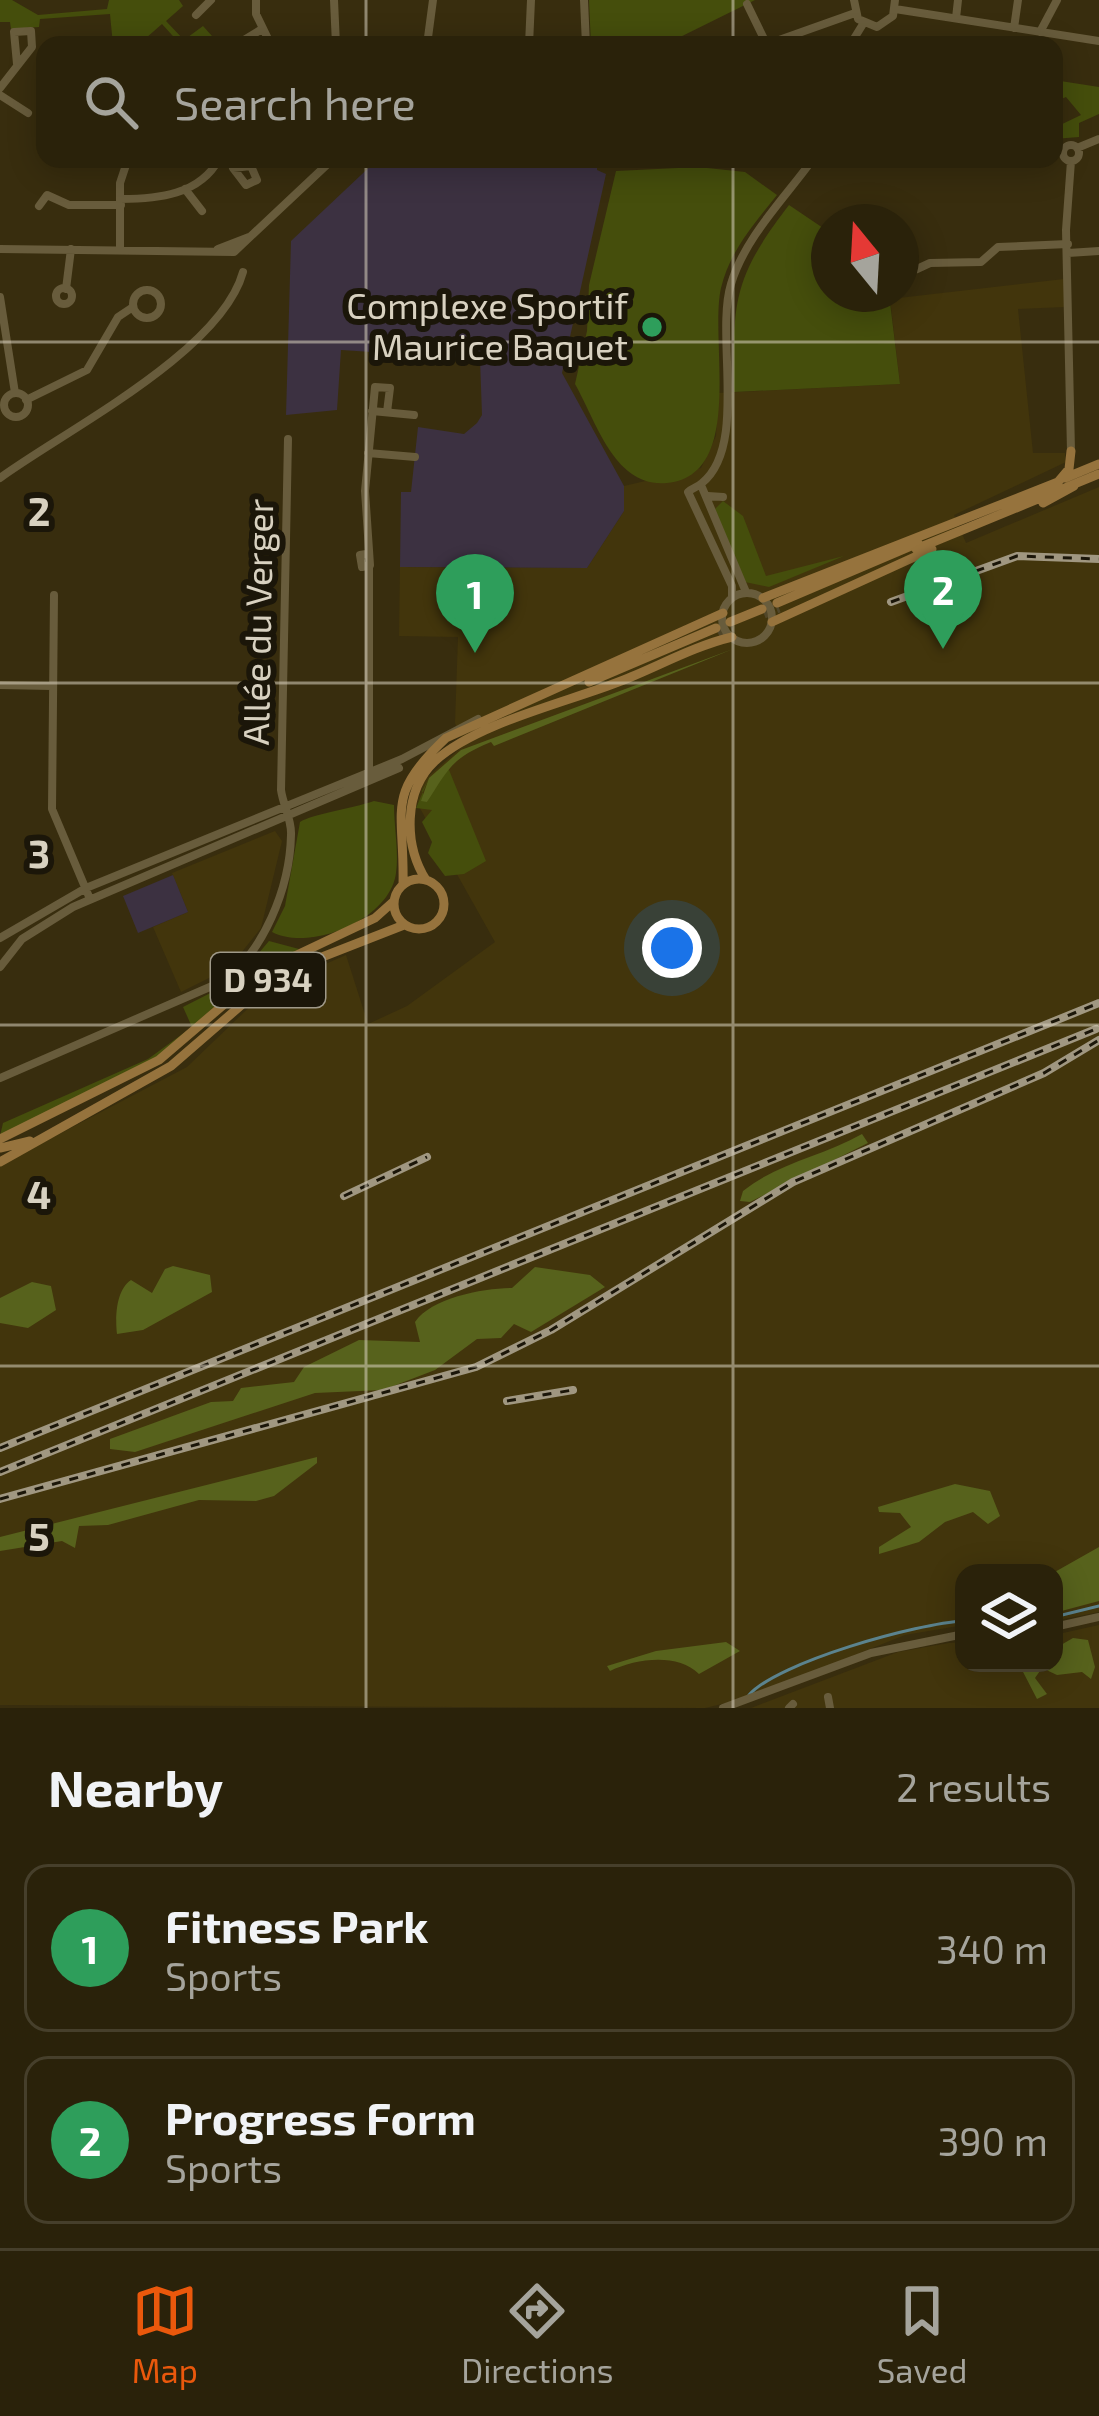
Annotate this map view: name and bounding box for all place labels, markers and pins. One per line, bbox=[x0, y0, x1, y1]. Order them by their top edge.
place label: Complexe Sportif Maurice Baquet bbox=[346, 283, 629, 367]
marker: Complexe Sportif Maurice Baquet bbox=[639, 314, 665, 340]
pin: 2 bbox=[904, 550, 982, 649]
pin: 1 bbox=[436, 554, 514, 653]

